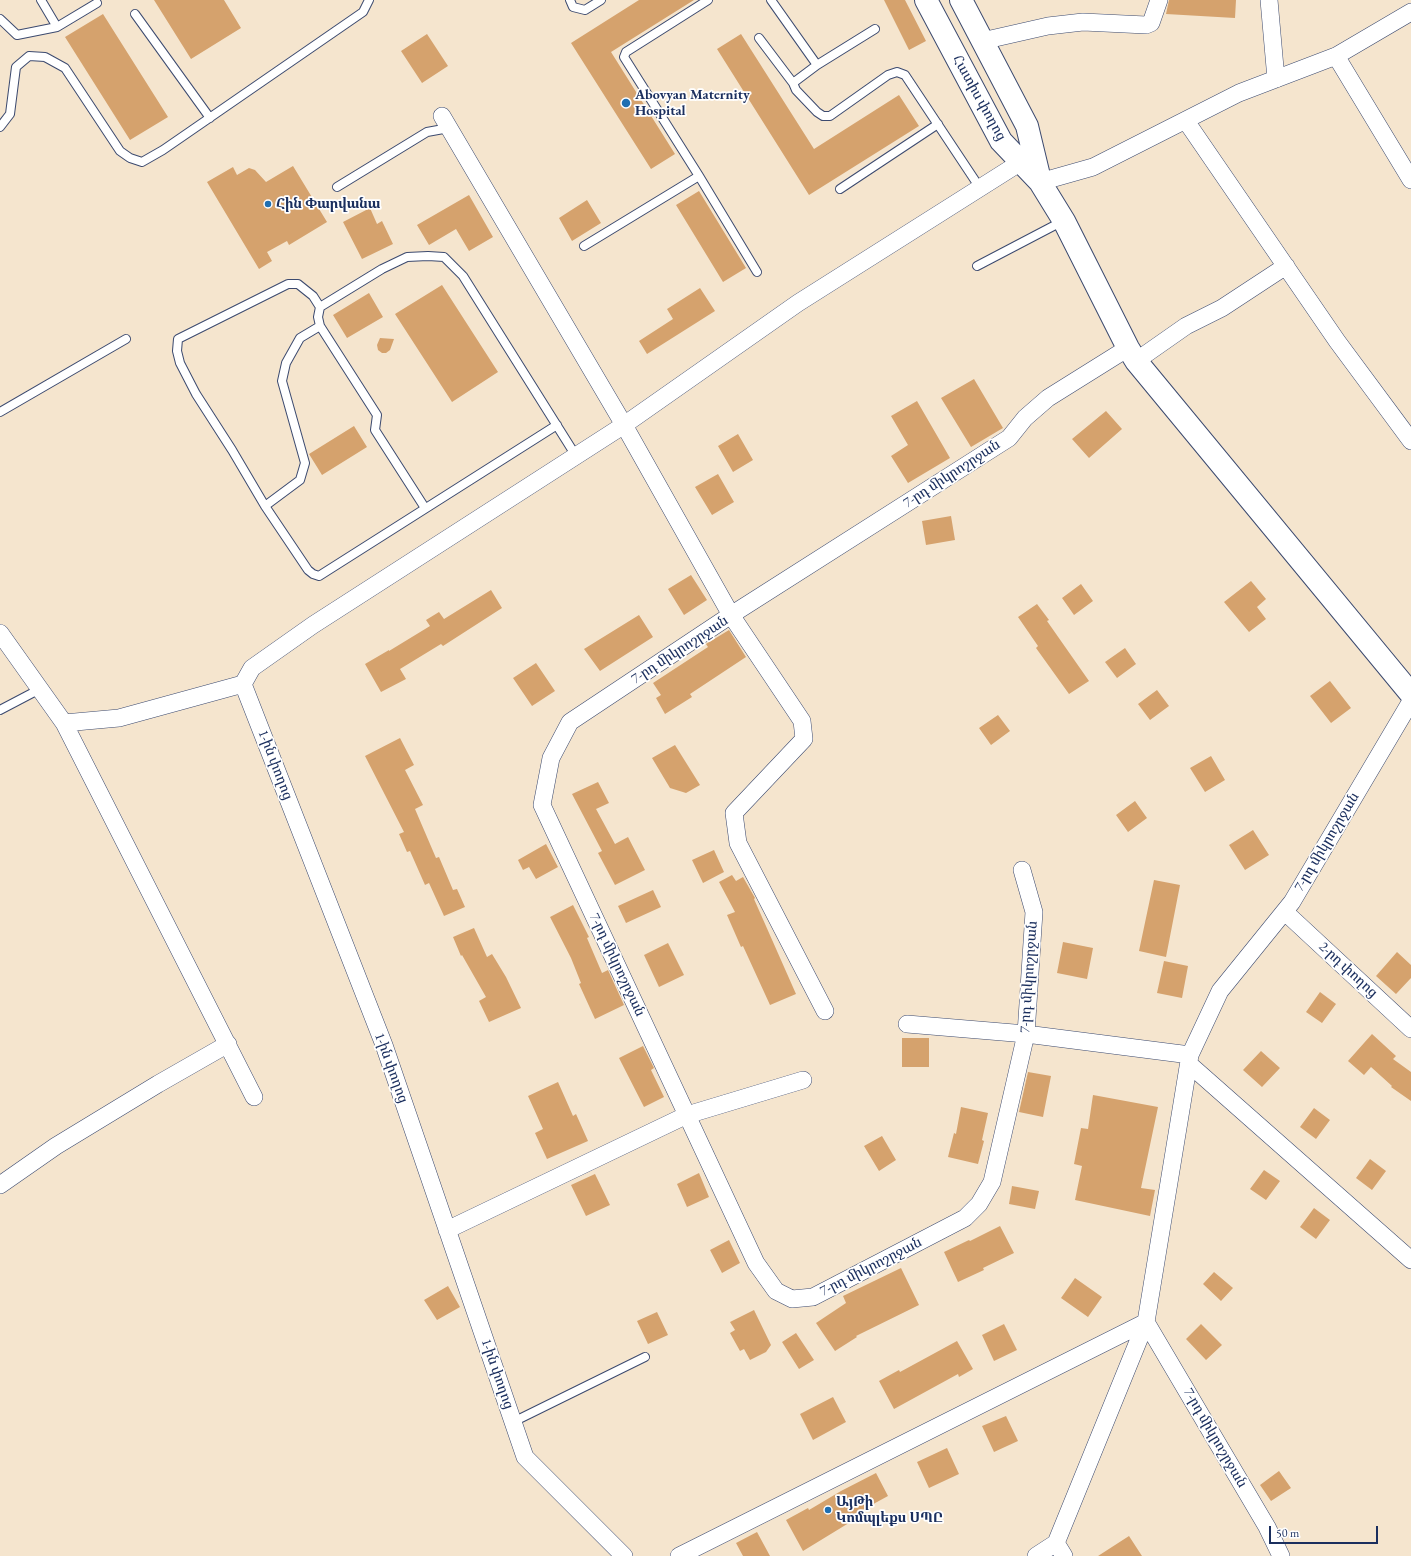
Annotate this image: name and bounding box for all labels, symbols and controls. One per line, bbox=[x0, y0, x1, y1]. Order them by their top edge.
street label: Հատիս փողոց bbox=[949, 52, 1009, 144]
place label: Abovyan Maternity Hospital bbox=[635, 87, 750, 120]
marker: Abovyan Maternity Hospital bbox=[620, 97, 632, 109]
place label: Հին Փարվանա bbox=[276, 196, 380, 212]
marker: Հին Փարվանա bbox=[263, 199, 273, 209]
street label: 7-րդ միկրոշրջան bbox=[900, 436, 1004, 512]
street label: 7-րդ միկրոշրջան bbox=[628, 612, 732, 688]
street label: 1-ին փողոց bbox=[254, 728, 296, 802]
street label: 7-րդ միկրոշրջան bbox=[1291, 790, 1363, 894]
street label: 7-րդ միկրոշրջան bbox=[586, 911, 648, 1019]
street label: 7-րդ միկրոշրջան bbox=[1017, 920, 1041, 1034]
street label: 2-րդ փողոց bbox=[1315, 939, 1381, 1001]
street label: 1-ին փողոց bbox=[371, 1031, 411, 1105]
street label: 7-րդ միկրոշրջան bbox=[817, 1234, 925, 1300]
street label: 1-ին փողոց bbox=[477, 1336, 517, 1412]
street label: 7-րդ միկրոշրջան bbox=[1180, 1385, 1250, 1491]
place label: ԱյԹի Կոմպլեքս ՍՊԸ bbox=[836, 1494, 943, 1526]
marker: ԱյԹի Կոմպլեքս ՍՊԸ bbox=[823, 1505, 833, 1515]
scale bar bbox=[1271, 1518, 1380, 1544]
text: 50 m bbox=[1276, 1525, 1299, 1541]

